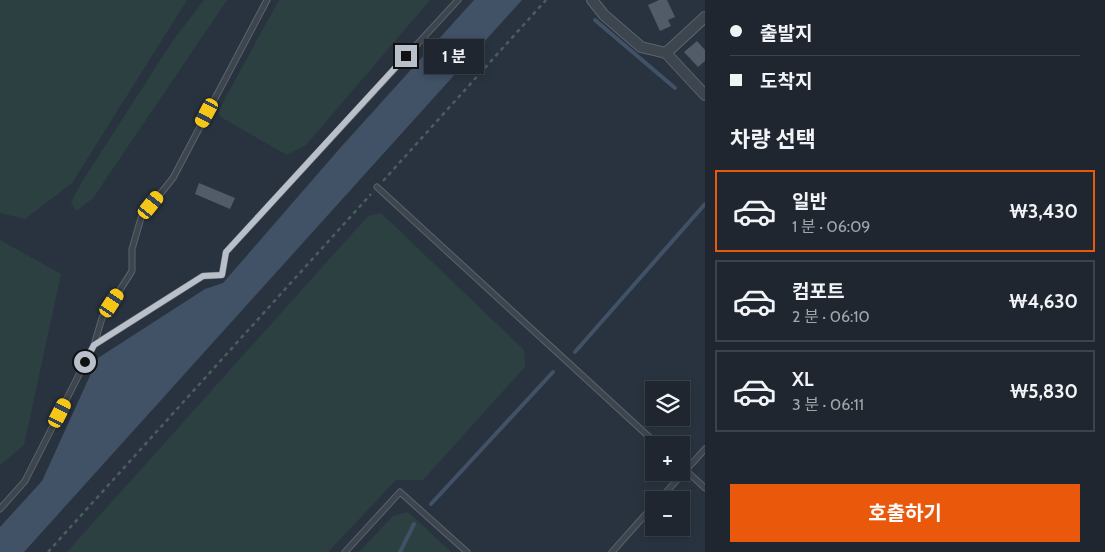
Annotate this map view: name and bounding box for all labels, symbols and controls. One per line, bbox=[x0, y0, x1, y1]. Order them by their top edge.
text: 출발지 bbox=[760, 22, 812, 45]
callout: 1 분 bbox=[424, 38, 484, 74]
route end bbox=[395, 45, 417, 67]
text: 1 분 bbox=[442, 47, 466, 66]
text: 도착지 bbox=[760, 70, 812, 93]
car bbox=[193, 96, 220, 130]
text: 차량 선택 bbox=[730, 126, 816, 153]
car bbox=[135, 189, 166, 221]
icon: car bbox=[732, 189, 777, 234]
text: 일반 bbox=[792, 190, 827, 213]
text: ₩3,430 bbox=[1010, 200, 1078, 223]
text: 1 분 · 06:09 bbox=[792, 217, 870, 236]
icon: car bbox=[732, 279, 777, 324]
text: 컴포트 bbox=[792, 280, 844, 303]
car bbox=[97, 286, 126, 320]
text: ₩4,630 bbox=[1009, 290, 1078, 313]
text: 2 분 · 06:10 bbox=[792, 307, 870, 326]
route start bbox=[74, 351, 96, 373]
text: XL bbox=[792, 368, 813, 391]
icon: car bbox=[732, 369, 777, 414]
text: ₩5,830 bbox=[1010, 380, 1078, 403]
map controls bbox=[645, 381, 690, 536]
button: layers bbox=[645, 381, 690, 426]
text: 3 분 · 06:11 bbox=[792, 395, 864, 414]
car bbox=[46, 396, 73, 430]
button: + bbox=[645, 436, 690, 481]
button: 호출하기 bbox=[730, 484, 1080, 542]
button: − bbox=[645, 491, 690, 536]

